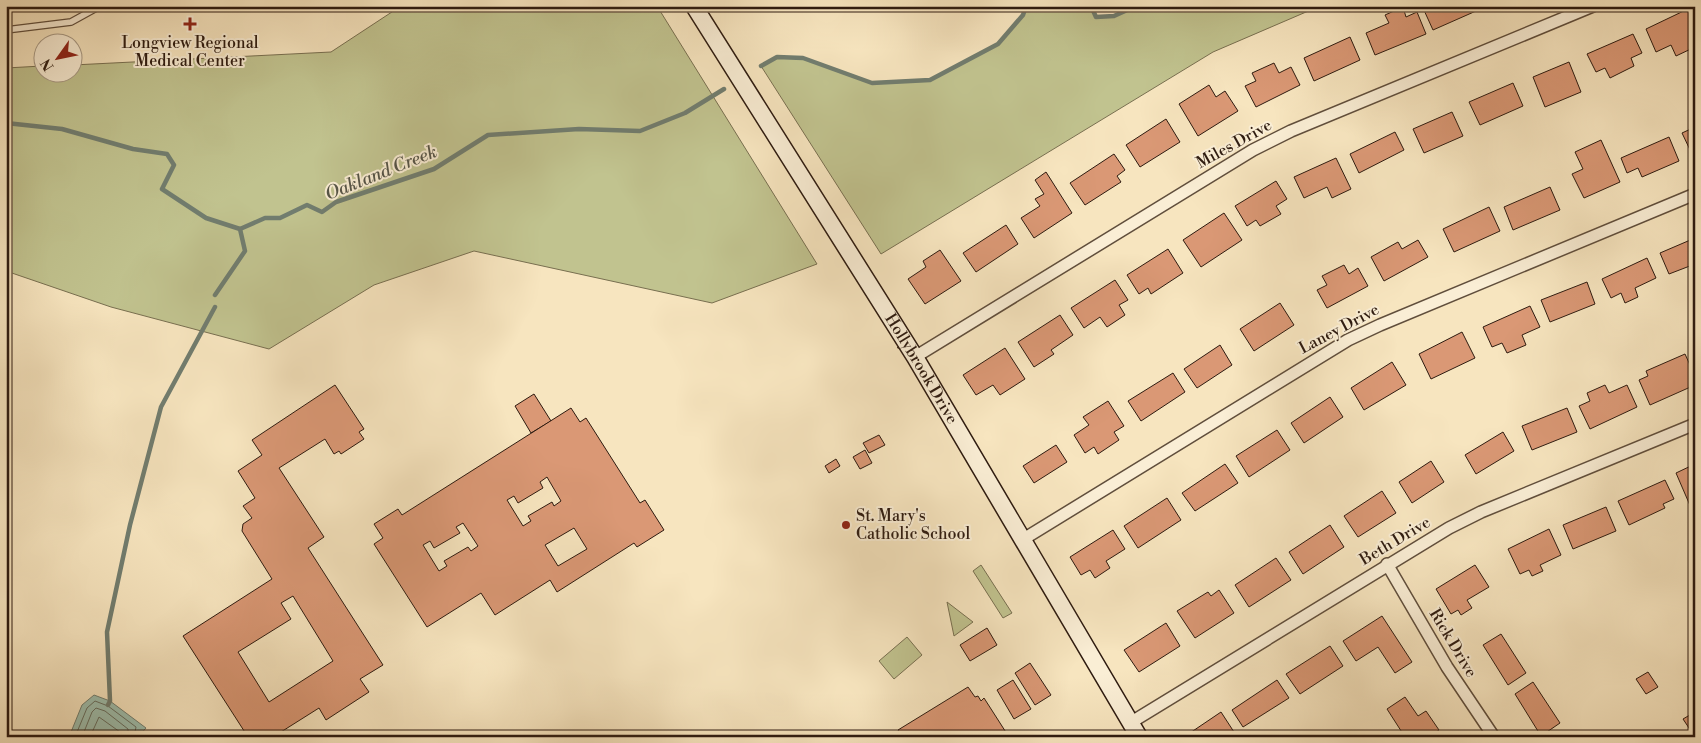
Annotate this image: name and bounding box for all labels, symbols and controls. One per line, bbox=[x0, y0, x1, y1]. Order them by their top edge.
marker: Longview Regional Medical Center bbox=[183, 17, 197, 31]
north arrow bbox=[32, 32, 82, 82]
place label: Longview Regional Medical Center bbox=[122, 33, 259, 71]
text: N bbox=[37, 55, 59, 74]
street label: Miles Drive bbox=[1193, 115, 1275, 173]
water label: Oakland Creek bbox=[322, 140, 440, 206]
street label: Laney Drive bbox=[1295, 299, 1383, 359]
street label: Hollybrook Drive bbox=[880, 310, 962, 428]
place label: St. Mary's Catholic School bbox=[856, 506, 971, 544]
street label: Beth Drive bbox=[1355, 512, 1434, 570]
marker: St. Mary's Catholic School bbox=[840, 519, 852, 531]
street label: Rick Drive bbox=[1425, 605, 1481, 681]

